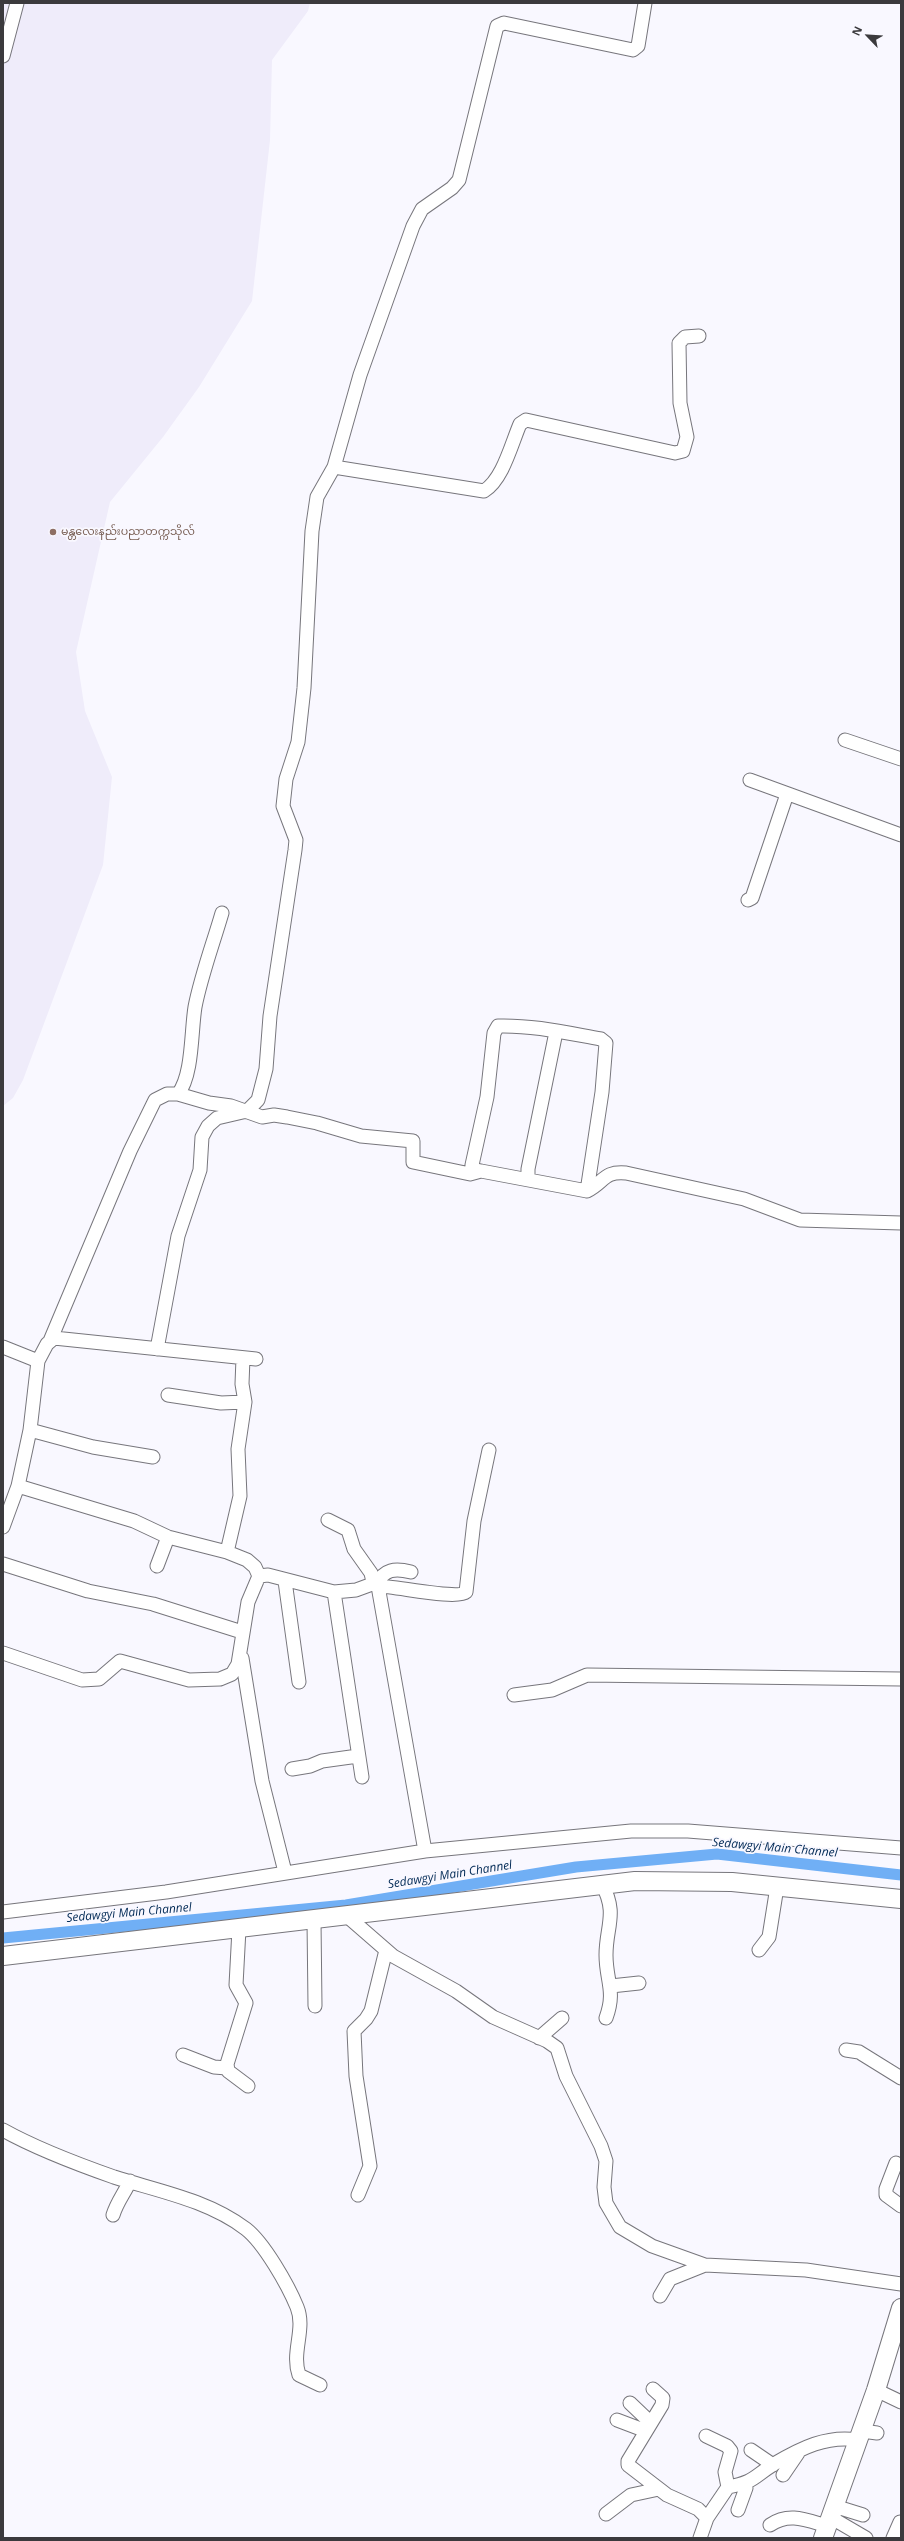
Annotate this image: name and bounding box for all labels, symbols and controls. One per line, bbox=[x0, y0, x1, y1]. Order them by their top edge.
north arrow bbox=[848, 16, 888, 56]
text: N bbox=[848, 23, 865, 38]
place label: မန္တလေးနည်းပညာတက္ကသိုလ် bbox=[61, 525, 195, 539]
marker: မန္တလေးနည်းပညာတက္ကသိုလ် bbox=[48, 527, 58, 537]
water label: Sedawgyi Main Channel bbox=[712, 1835, 838, 1861]
water label: Sedawgyi Main Channel bbox=[387, 1858, 513, 1892]
water label: Sedawgyi Main Channel bbox=[66, 1900, 192, 1926]

